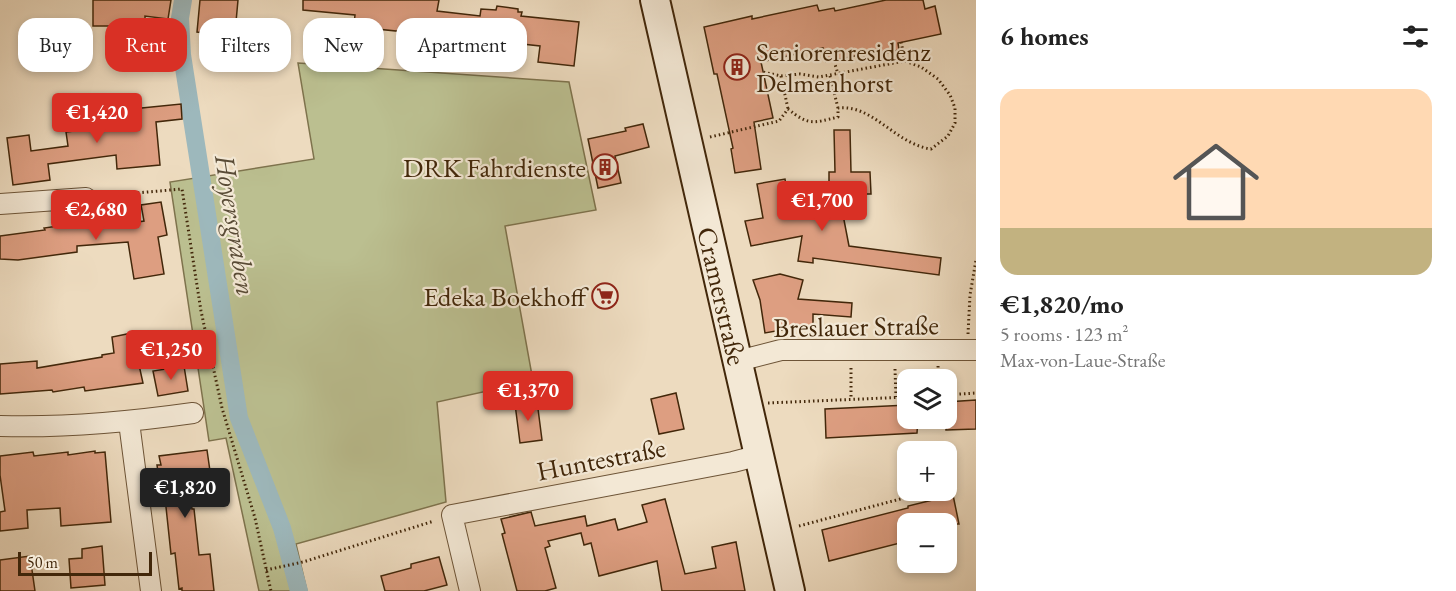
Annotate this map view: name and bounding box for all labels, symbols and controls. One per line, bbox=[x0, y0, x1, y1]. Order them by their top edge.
chip: Buy bbox=[18, 18, 93, 72]
chip: Rent bbox=[105, 18, 187, 72]
chip: Filters bbox=[199, 18, 291, 72]
chip: New bbox=[303, 18, 384, 72]
chip: Apartment bbox=[396, 18, 527, 72]
text: 6 homes bbox=[1000, 19, 1089, 53]
icon: filters bbox=[1399, 20, 1432, 53]
place label: Seniorenresidenz Delmenhorst bbox=[756, 34, 931, 100]
building icon: Seniorenresidenz Delmenhorst bbox=[722, 52, 752, 82]
pin: €1,420 bbox=[48, 93, 146, 144]
text: €1,420 bbox=[66, 99, 128, 125]
icon: home bbox=[1162, 128, 1270, 236]
place label: DRK Fahrdienste bbox=[403, 150, 586, 185]
water label: Hoyersgraben bbox=[207, 151, 265, 298]
building icon: DRK Fahrdienste bbox=[590, 152, 620, 182]
pin: €1,700 bbox=[773, 181, 871, 232]
text: €1,700 bbox=[791, 187, 853, 213]
pin: €2,680 bbox=[47, 190, 145, 241]
text: €2,680 bbox=[65, 196, 127, 222]
street label: Cramerstraße bbox=[689, 224, 755, 368]
place label: Edeka Boekhoff bbox=[423, 279, 589, 314]
supermarket icon: Edeka Boekhoff bbox=[590, 281, 620, 311]
text: €1,820/mo bbox=[1000, 287, 1124, 321]
street label: Breslauer Straße bbox=[773, 307, 939, 345]
text: 5 rooms · 123 m² bbox=[1000, 321, 1128, 347]
pin: €1,250 bbox=[122, 330, 220, 381]
text: €1,250 bbox=[140, 336, 202, 362]
text: Max-von-Laue-Straße bbox=[1000, 347, 1165, 373]
map controls bbox=[897, 369, 957, 573]
button: layers bbox=[897, 369, 957, 429]
pin: €1,370 bbox=[479, 371, 577, 422]
text: €1,370 bbox=[497, 377, 559, 403]
street label: Huntestraße bbox=[534, 429, 668, 489]
button: + bbox=[897, 441, 957, 501]
pin: €1,820 bbox=[136, 468, 234, 519]
text: €1,820 bbox=[154, 474, 216, 500]
button: − bbox=[897, 513, 957, 573]
scale bar bbox=[18, 549, 152, 576]
text: 50 m bbox=[27, 552, 58, 573]

